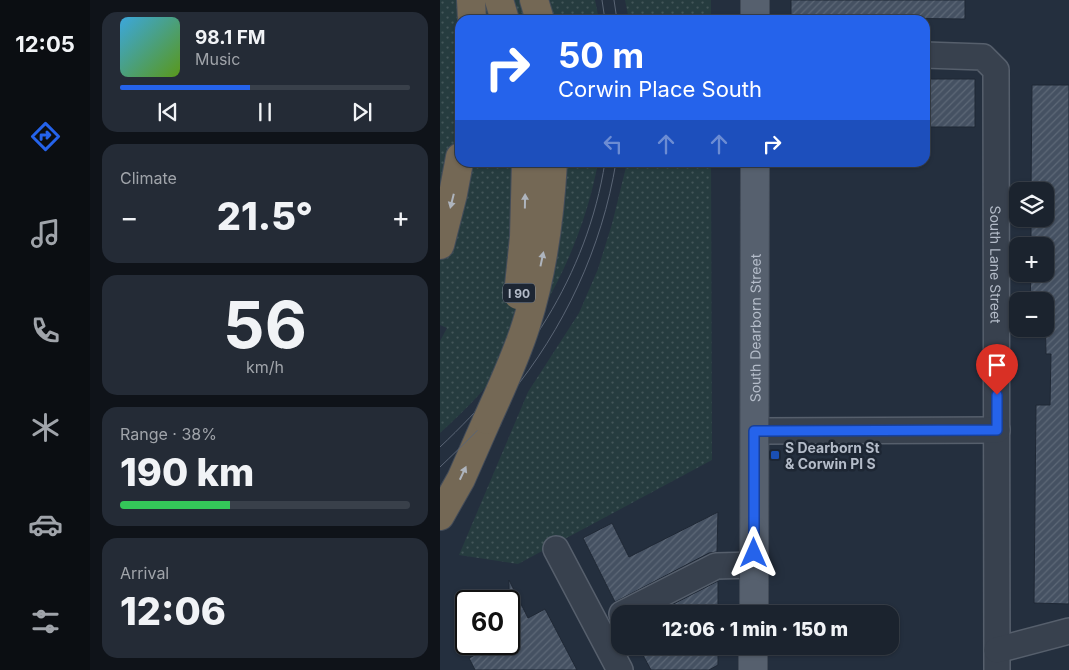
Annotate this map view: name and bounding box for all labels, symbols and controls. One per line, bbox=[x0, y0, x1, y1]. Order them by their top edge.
text: 98.1 FM bbox=[195, 26, 265, 49]
text: 12:05 bbox=[15, 31, 75, 57]
text: 50 m bbox=[558, 34, 644, 76]
icon: right bbox=[475, 35, 540, 100]
text: Music bbox=[195, 49, 240, 69]
text: Corwin Place South bbox=[558, 76, 762, 102]
icon: previous bbox=[154, 98, 182, 126]
icon: pause bbox=[251, 98, 279, 126]
icon: next bbox=[348, 98, 376, 126]
icon: directions bbox=[28, 119, 63, 154]
icon: left bbox=[599, 130, 627, 158]
icon: ahead bbox=[652, 130, 680, 158]
icon: ahead bbox=[705, 130, 733, 158]
icon: right bbox=[758, 130, 786, 158]
text: Climate bbox=[120, 168, 177, 188]
map controls bbox=[1009, 182, 1054, 337]
button: layers bbox=[1009, 182, 1054, 227]
one-way arrow bbox=[522, 192, 530, 208]
text: 21.5° bbox=[217, 193, 313, 239]
one-way arrow bbox=[447, 194, 455, 209]
text: − bbox=[120, 200, 139, 234]
text: + bbox=[391, 200, 410, 234]
street label: South Lane Street bbox=[988, 205, 1005, 324]
icon: music bbox=[28, 216, 63, 251]
button: + bbox=[1009, 237, 1054, 282]
one-way arrow bbox=[538, 251, 546, 266]
street label: South Dearborn Street bbox=[746, 253, 763, 402]
road number: I 90 bbox=[503, 284, 535, 302]
text: 56 bbox=[223, 285, 307, 364]
button: − bbox=[1009, 292, 1054, 337]
icon: phone bbox=[28, 313, 63, 348]
pin bbox=[976, 344, 1018, 395]
icon: arrive bbox=[983, 351, 1011, 379]
text: km/h bbox=[246, 357, 284, 377]
icon: climate bbox=[28, 410, 63, 445]
text: Range · 38% bbox=[120, 424, 217, 444]
place label: S Dearborn St & Corwin Pl S bbox=[785, 439, 880, 472]
text: 190 km bbox=[120, 449, 254, 495]
marker: S Dearborn St & Corwin Pl S bbox=[769, 449, 781, 461]
one-way arrow bbox=[460, 466, 468, 480]
icon: car bbox=[28, 507, 63, 542]
position arrow bbox=[727, 526, 779, 578]
text: Arrival bbox=[120, 563, 169, 583]
text: 12:06 bbox=[120, 588, 226, 634]
speed limit sign: 60 bbox=[455, 590, 520, 655]
icon: filters bbox=[28, 604, 63, 639]
text: 12:06 · 1 min · 150 m bbox=[662, 618, 848, 641]

